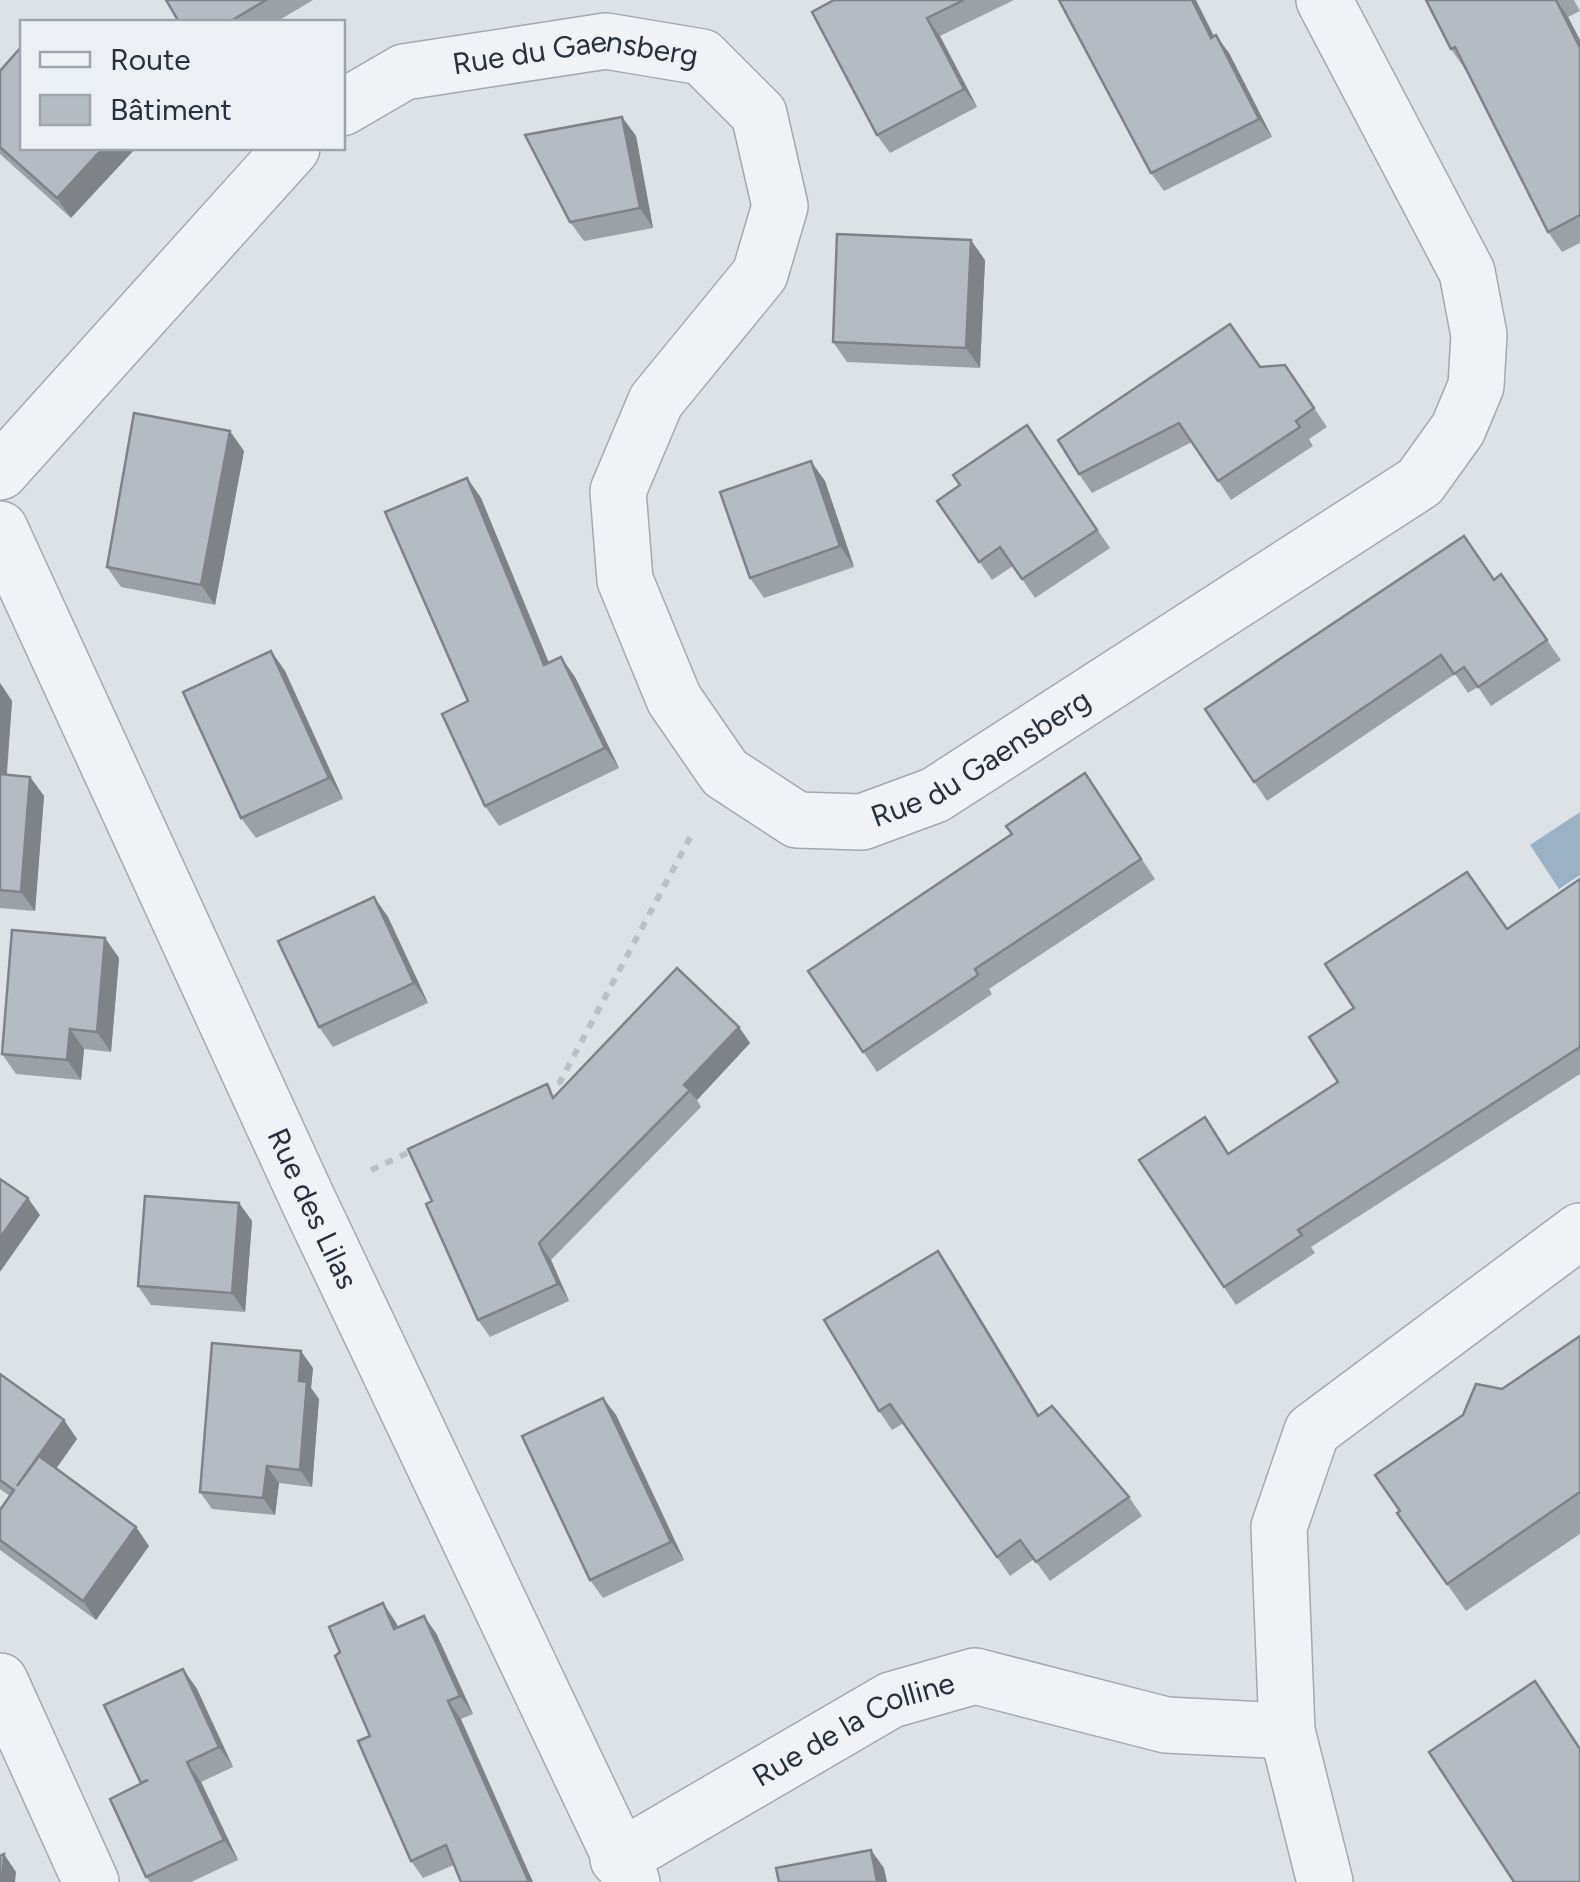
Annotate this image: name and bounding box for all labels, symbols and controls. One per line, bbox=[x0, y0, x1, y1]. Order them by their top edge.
legend bbox=[20, 20, 345, 150]
street label: Rue du Gaensberg bbox=[450, 22, 701, 82]
text: Route bbox=[110, 41, 191, 78]
text: Bâtiment bbox=[110, 91, 232, 128]
street label: Rue du Gaensberg bbox=[866, 681, 1097, 835]
street label: Rue des Lilas bbox=[260, 1122, 366, 1295]
street label: Rue de la Colline bbox=[746, 1664, 959, 1795]

